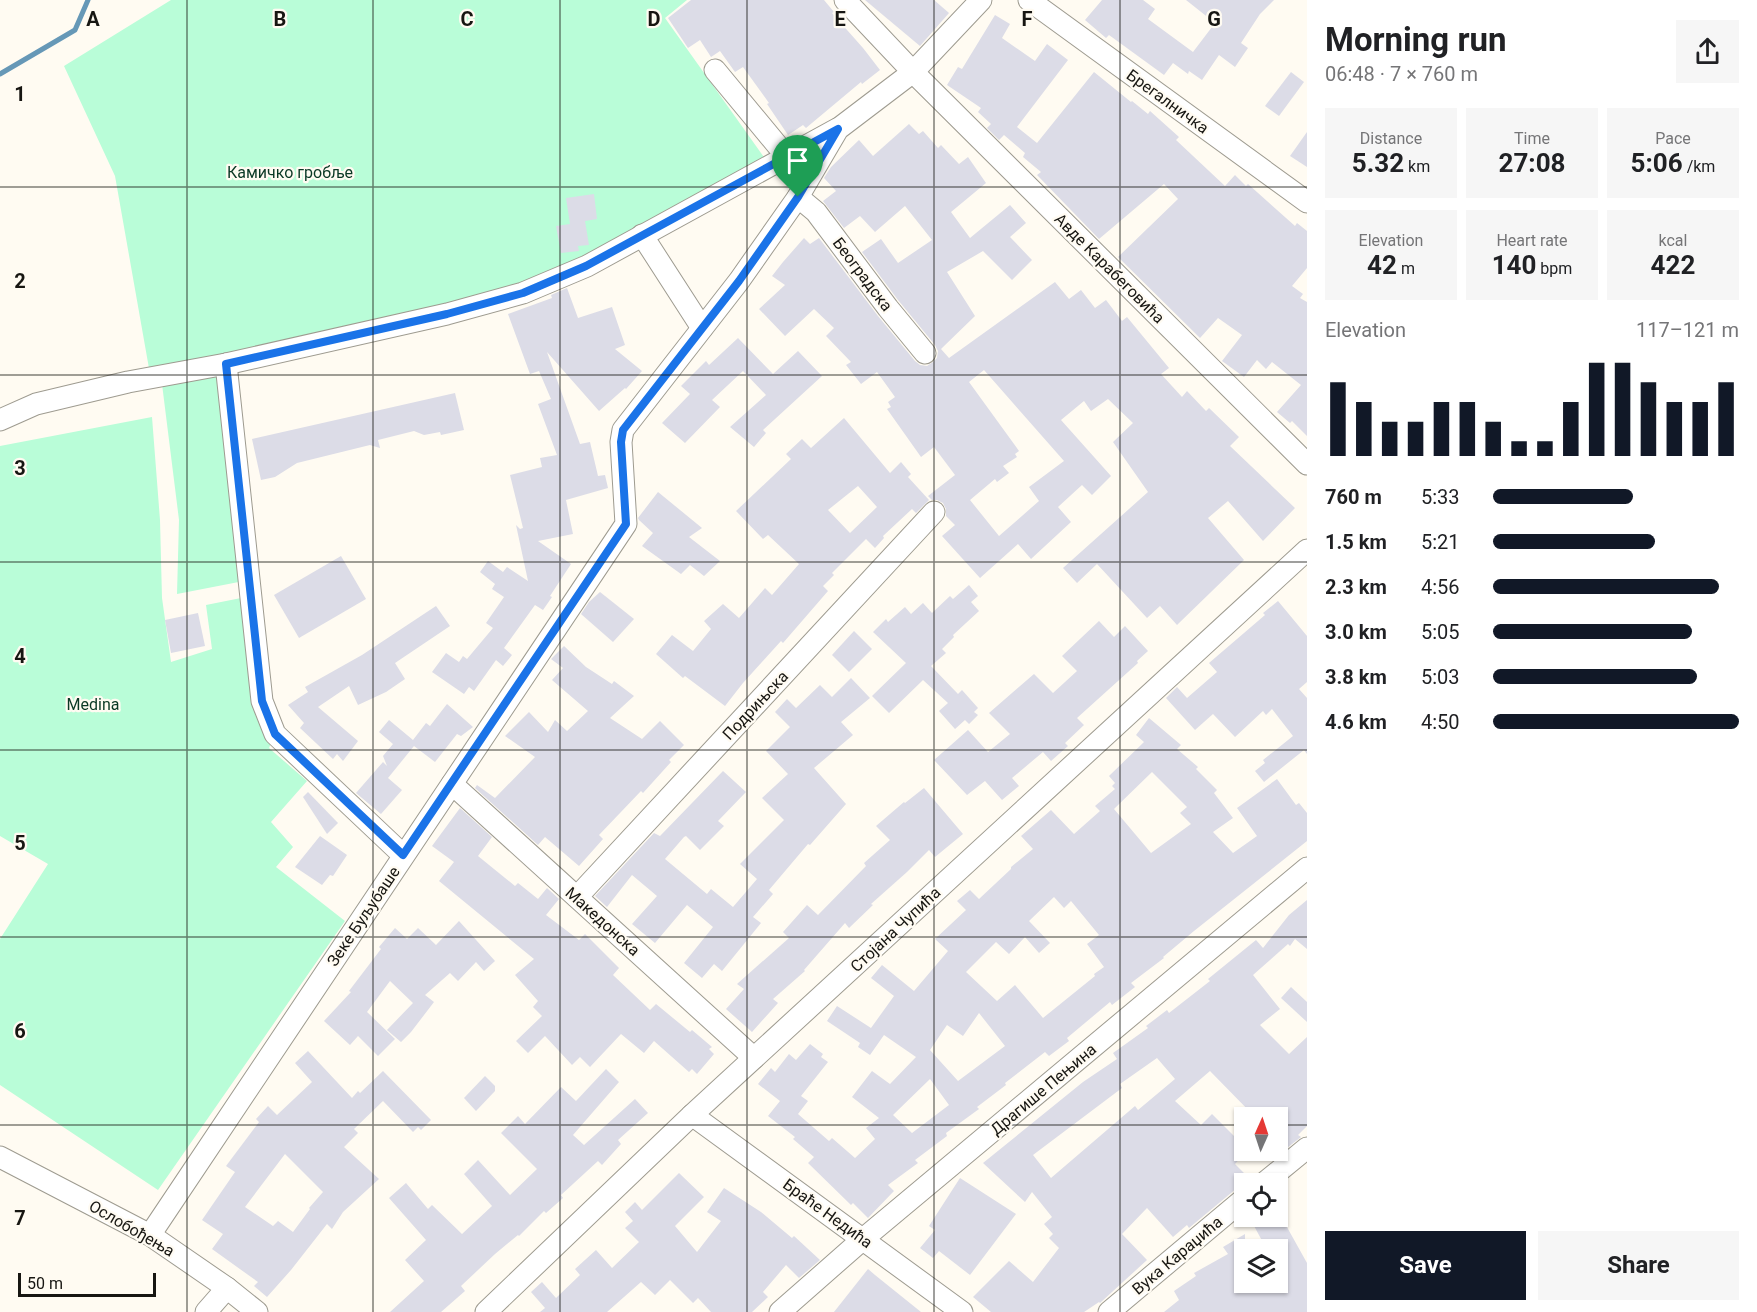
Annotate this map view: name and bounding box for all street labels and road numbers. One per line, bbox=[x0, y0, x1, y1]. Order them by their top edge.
street label: Брегалничка bbox=[1123, 65, 1212, 138]
street label: Авде Карабеговића bbox=[1051, 209, 1169, 327]
street label: Београдска bbox=[829, 234, 897, 315]
street label: Подрињска bbox=[719, 667, 792, 744]
street label: Зеке Буљубаше bbox=[323, 863, 404, 970]
street label: Македонска bbox=[562, 883, 644, 960]
street label: Стојана Чупића bbox=[846, 883, 944, 976]
street label: Драгише Пењина bbox=[987, 1040, 1100, 1139]
street label: Браће Недића bbox=[779, 1175, 876, 1252]
street label: Ослобођења bbox=[86, 1196, 178, 1261]
street label: Вука Караџића bbox=[1128, 1212, 1226, 1299]

